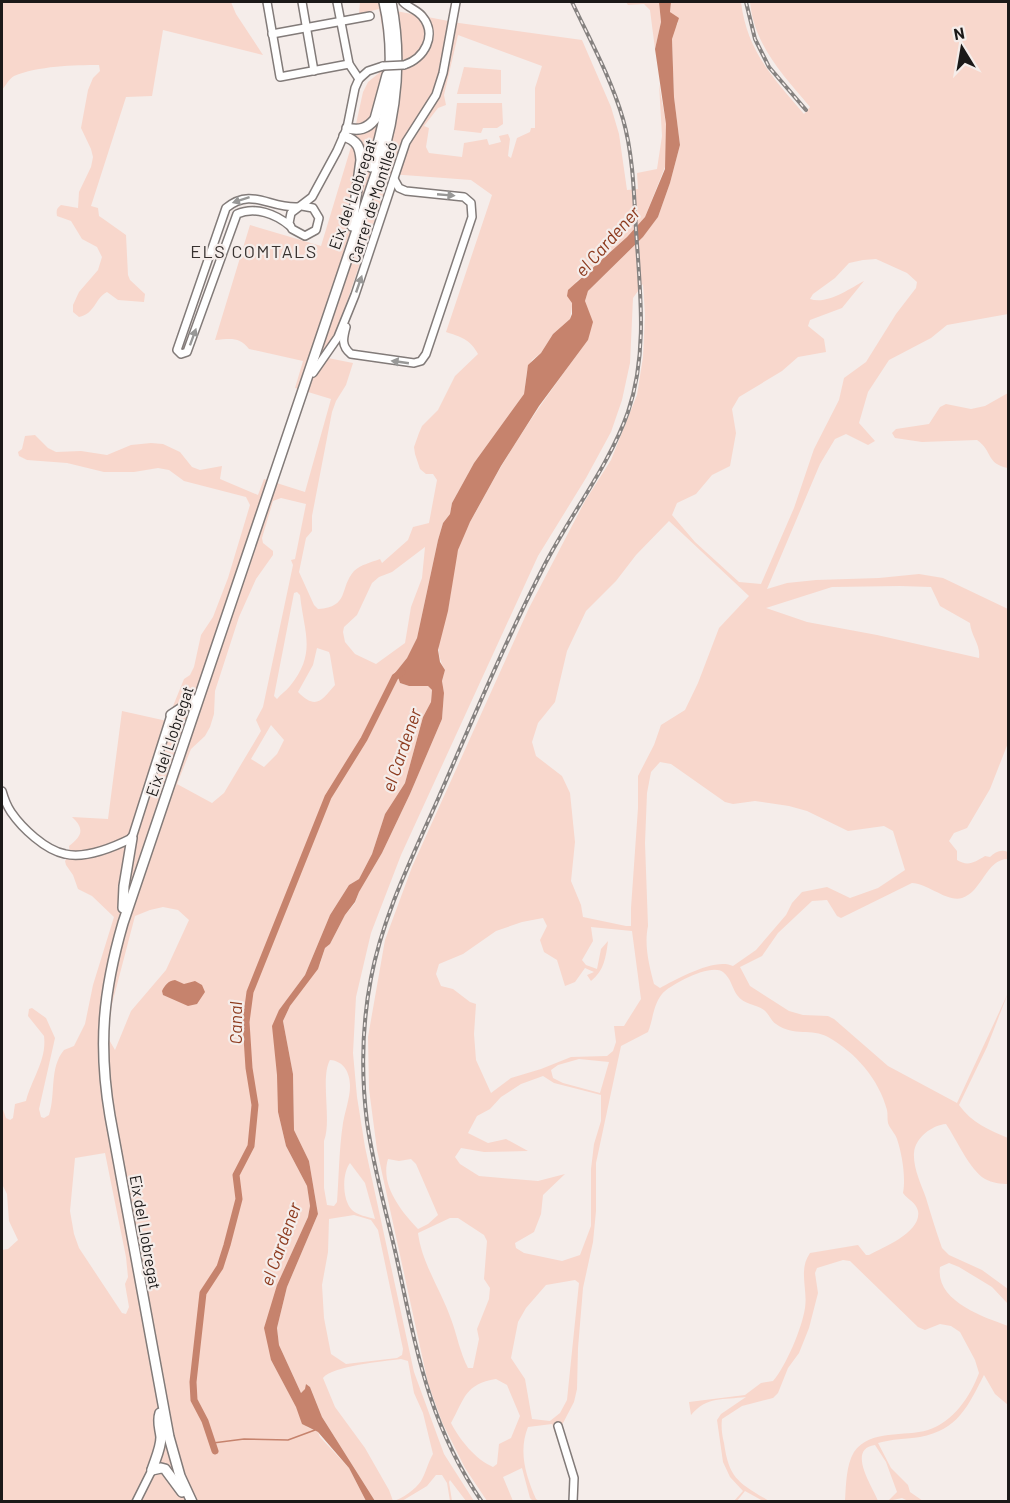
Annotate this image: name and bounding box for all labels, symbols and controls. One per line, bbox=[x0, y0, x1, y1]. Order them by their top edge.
north arrow bbox=[932, 18, 992, 78]
text: N bbox=[952, 22, 966, 43]
street label: Eix del Llobregat bbox=[324, 136, 380, 252]
street label: Carrer de Montlleó bbox=[343, 139, 401, 265]
one-way arrow bbox=[437, 190, 456, 200]
one-way arrow bbox=[232, 196, 250, 206]
water label: el Cardener bbox=[570, 201, 645, 281]
district label: ELS COMTALS bbox=[190, 240, 318, 262]
one-way arrow bbox=[354, 275, 364, 293]
one-way arrow bbox=[188, 328, 198, 346]
one-way arrow bbox=[391, 357, 410, 366]
street label: Eix del Llobregat bbox=[141, 683, 197, 799]
water label: el Cardener bbox=[376, 705, 426, 795]
water label: Canal bbox=[224, 1002, 246, 1044]
street label: Eix del Llobregat bbox=[127, 1173, 165, 1291]
water label: el Cardener bbox=[255, 1199, 305, 1289]

